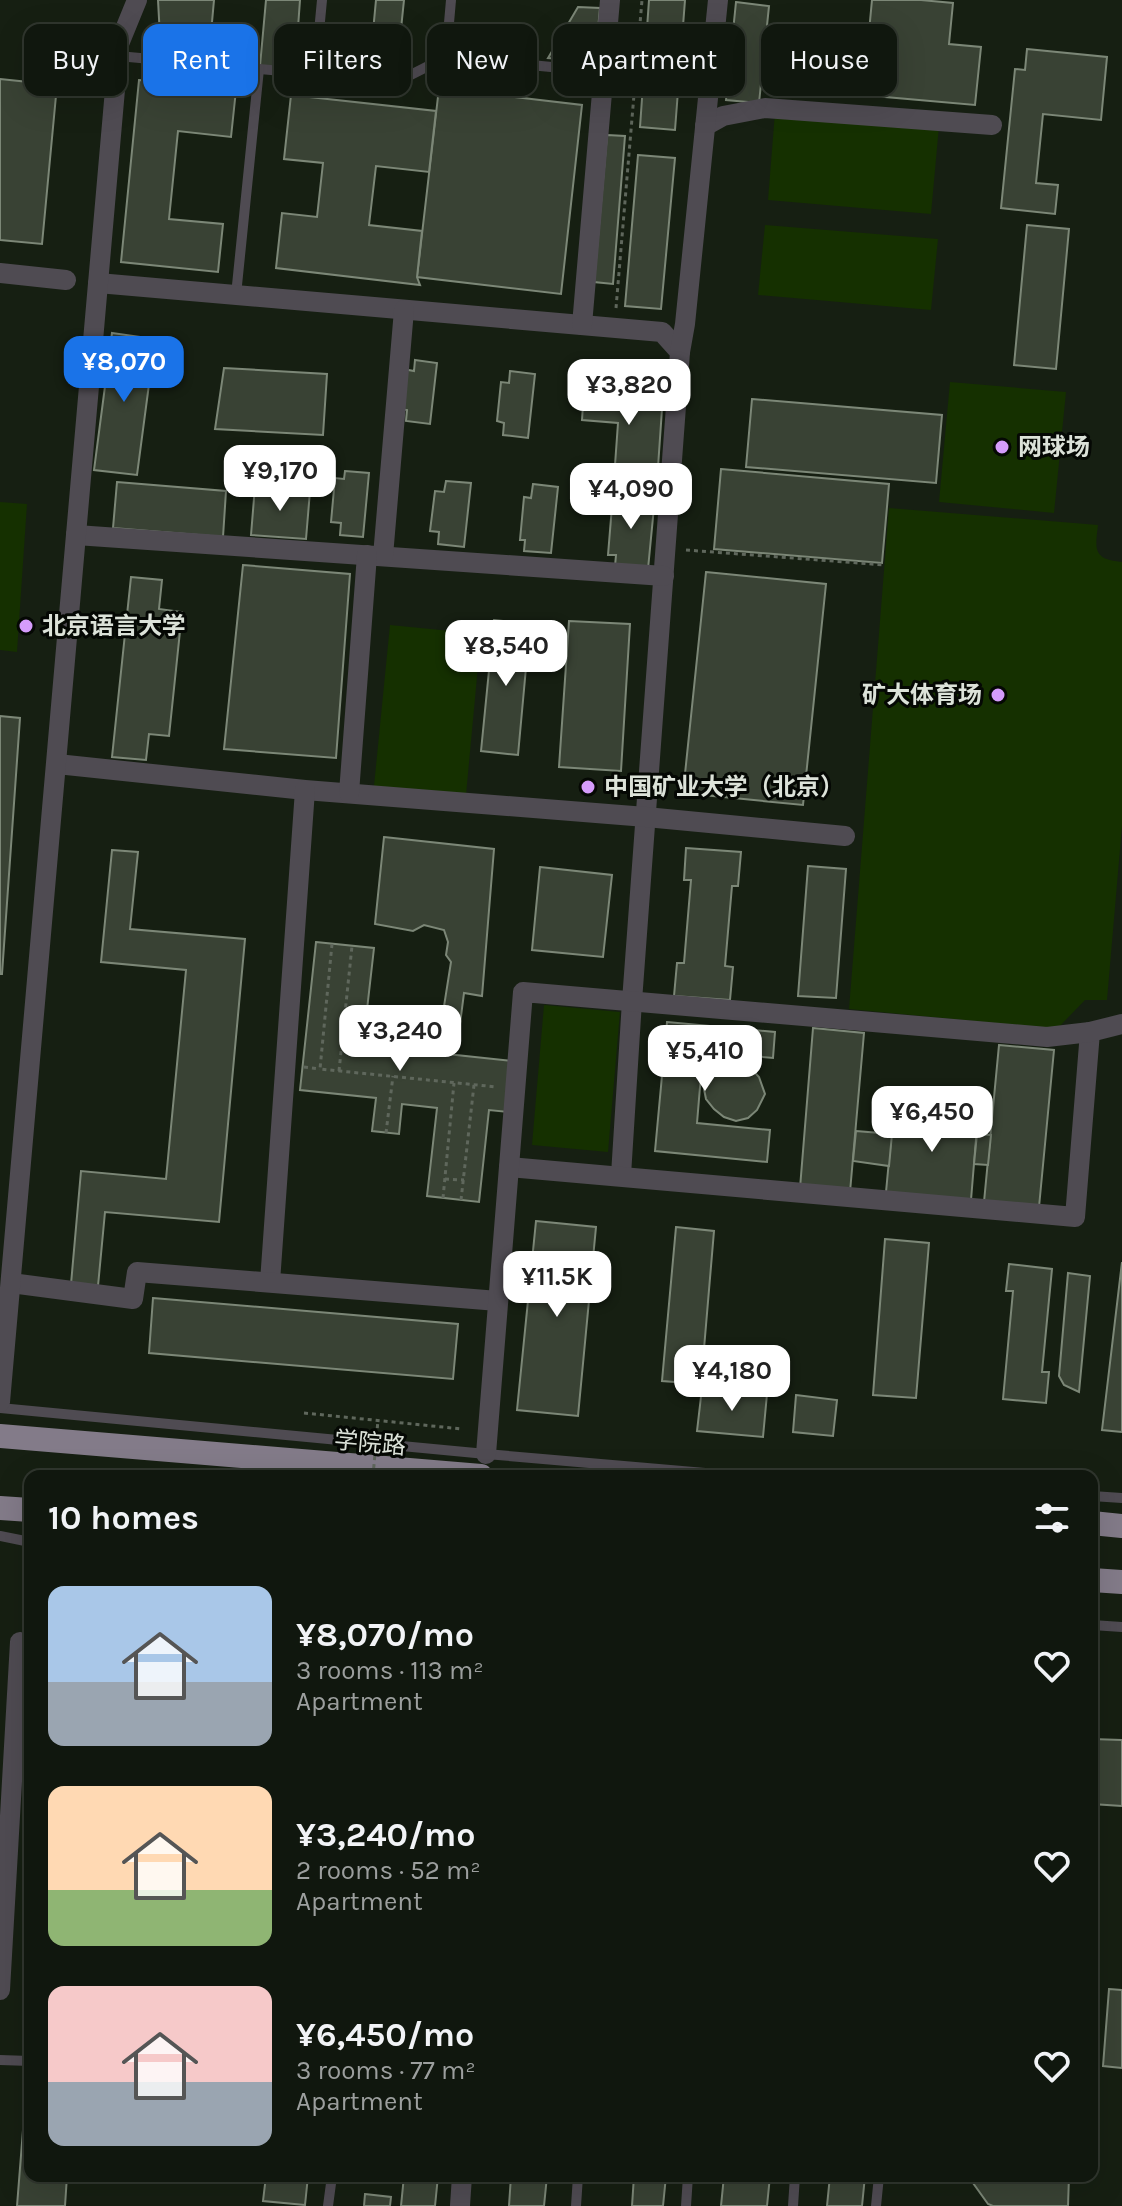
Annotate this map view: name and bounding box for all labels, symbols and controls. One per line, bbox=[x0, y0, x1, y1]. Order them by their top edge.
chip: Buy bbox=[24, 24, 127, 96]
chip: Rent bbox=[143, 24, 258, 96]
chip: Filters bbox=[274, 24, 411, 96]
chip: New bbox=[427, 24, 537, 96]
chip: Apartment bbox=[553, 24, 745, 96]
chip: House bbox=[761, 24, 897, 96]
pin: ¥8,070 bbox=[59, 336, 189, 404]
text: ¥8,070 bbox=[82, 346, 166, 377]
pin: ¥3,820 bbox=[564, 359, 694, 427]
text: ¥3,820 bbox=[586, 369, 672, 400]
place label: 网球场 bbox=[1018, 433, 1090, 461]
marker: 网球场 bbox=[993, 438, 1011, 456]
pin: ¥9,170 bbox=[215, 445, 345, 513]
text: ¥9,170 bbox=[242, 455, 318, 486]
pin: ¥4,090 bbox=[566, 463, 696, 531]
text: ¥4,090 bbox=[588, 473, 674, 504]
place label: 北京语言大学 bbox=[42, 612, 186, 640]
marker: 北京语言大学 bbox=[17, 617, 35, 635]
pin: ¥8,540 bbox=[441, 620, 571, 688]
text: ¥8,540 bbox=[463, 630, 549, 661]
place label: 矿大体育场 bbox=[862, 681, 982, 709]
marker: 矿大体育场 bbox=[989, 686, 1007, 704]
place label: 中国矿业大学（北京） bbox=[604, 773, 844, 801]
marker: 中国矿业大学（北京） bbox=[579, 778, 597, 796]
pin: ¥3,240 bbox=[335, 1005, 465, 1073]
text: ¥3,240 bbox=[357, 1015, 443, 1046]
pin: ¥5,410 bbox=[640, 1025, 770, 1093]
text: ¥5,410 bbox=[666, 1035, 744, 1066]
pin: ¥6,450 bbox=[867, 1086, 997, 1154]
text: ¥6,450 bbox=[890, 1096, 974, 1127]
pin: ¥11.5K bbox=[492, 1251, 622, 1319]
text: ¥11.5K bbox=[521, 1261, 593, 1292]
pin: ¥4,180 bbox=[667, 1345, 797, 1413]
text: ¥4,180 bbox=[692, 1355, 772, 1386]
street label: 学院路 bbox=[333, 1426, 407, 1460]
icon: filters bbox=[1030, 1496, 1074, 1540]
text: 10 homes bbox=[48, 1498, 199, 1538]
text: ¥8,070/mo bbox=[296, 1615, 474, 1655]
icon: home bbox=[112, 1618, 208, 1714]
icon: heart bbox=[1030, 1644, 1074, 1688]
text: 3 rooms · 113 m² bbox=[296, 1655, 484, 1686]
text: Apartment bbox=[296, 1686, 423, 1717]
text: ¥3,240/mo bbox=[296, 1815, 476, 1855]
icon: home bbox=[112, 1818, 208, 1914]
icon: heart bbox=[1030, 1844, 1074, 1888]
text: 2 rooms · 52 m² bbox=[296, 1855, 481, 1886]
text: Apartment bbox=[296, 1886, 423, 1917]
text: ¥6,450/mo bbox=[296, 2015, 474, 2055]
icon: home bbox=[112, 2018, 208, 2114]
icon: heart bbox=[1030, 2044, 1074, 2088]
text: 3 rooms · 77 m² bbox=[296, 2055, 476, 2086]
text: Apartment bbox=[296, 2086, 423, 2117]

